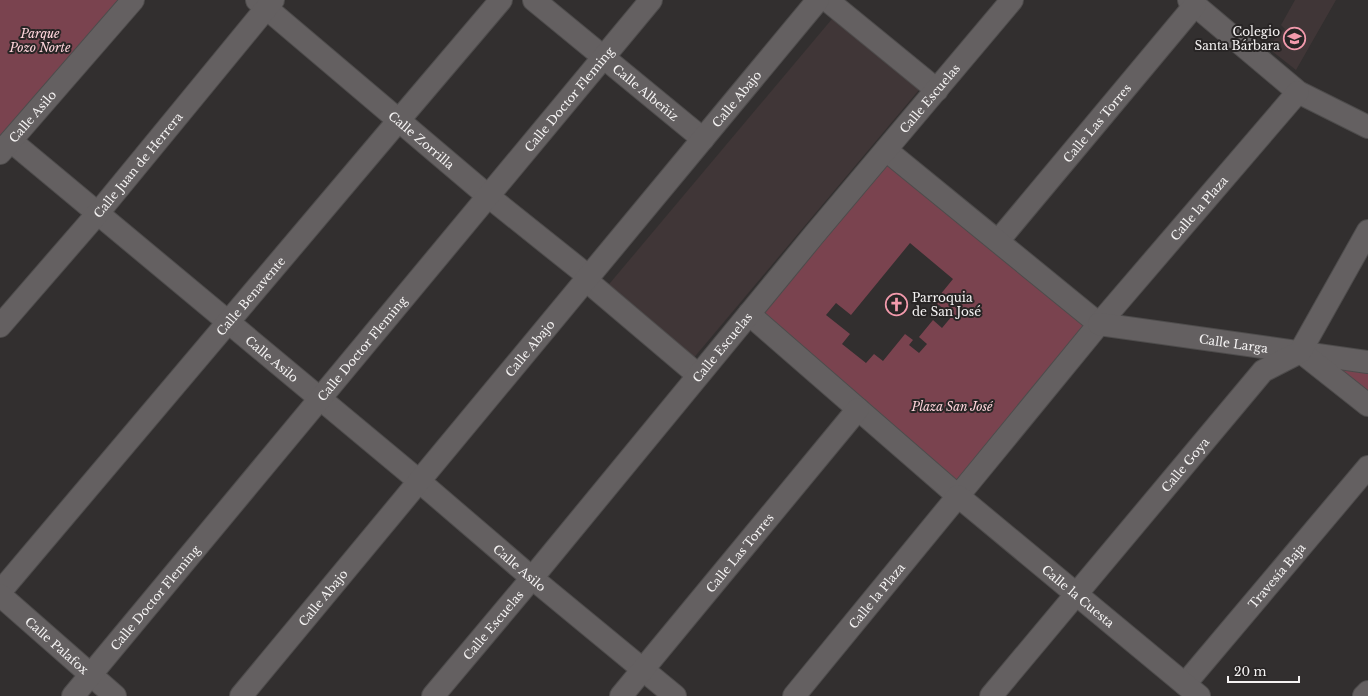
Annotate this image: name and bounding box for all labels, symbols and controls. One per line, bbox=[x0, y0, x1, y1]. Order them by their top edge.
place label: Colegio Santa Bárbara bbox=[1194, 24, 1280, 53]
school or university icon: Colegio Santa Bárbara bbox=[1282, 25, 1308, 51]
park label: Parque Pozo Norte bbox=[9, 26, 71, 55]
street label: Calle Doctor Fleming bbox=[521, 43, 617, 155]
street label: Calle Escuelas bbox=[896, 60, 963, 136]
street label: Calle Albeñiz bbox=[610, 61, 682, 124]
street label: Calle Abajo bbox=[708, 67, 764, 130]
street label: Calle Las Torres bbox=[1059, 80, 1134, 165]
street label: Calle Asilo bbox=[5, 87, 59, 145]
street label: Calle Zorrilla bbox=[386, 108, 458, 172]
street label: Calle Juan de Herrera bbox=[90, 109, 186, 221]
street label: Calle la Plaza bbox=[1167, 172, 1231, 243]
street label: Calle Benavente bbox=[213, 253, 288, 338]
place label: Parroquia de San José bbox=[912, 290, 981, 319]
church icon: Parroquia de San José bbox=[883, 291, 909, 317]
street label: Calle Doctor Fleming bbox=[314, 292, 410, 404]
street label: Calle Escuelas bbox=[689, 309, 755, 385]
street label: Calle Abajo bbox=[502, 316, 557, 379]
street label: Calle Larga bbox=[1198, 331, 1269, 355]
street label: Calle Asilo bbox=[243, 332, 302, 385]
park label: Plaza San José bbox=[911, 399, 994, 414]
street label: Calle Goya bbox=[1158, 434, 1212, 495]
street label: Calle Las Torres bbox=[702, 510, 776, 595]
street label: Travesía Baja bbox=[1245, 540, 1308, 611]
street label: Calle Doctor Fleming bbox=[107, 541, 203, 653]
street label: Calle Asilo bbox=[490, 541, 549, 594]
street label: Calle la Plaza bbox=[845, 559, 908, 631]
street label: Calle la Cuesta bbox=[1039, 561, 1118, 630]
street label: Calle Abajo bbox=[295, 566, 351, 629]
street label: Calle Escuelas bbox=[459, 587, 526, 663]
street label: Calle Palafox bbox=[22, 613, 92, 677]
scale bar bbox=[1228, 658, 1299, 684]
text: 20 m bbox=[1234, 664, 1266, 679]

